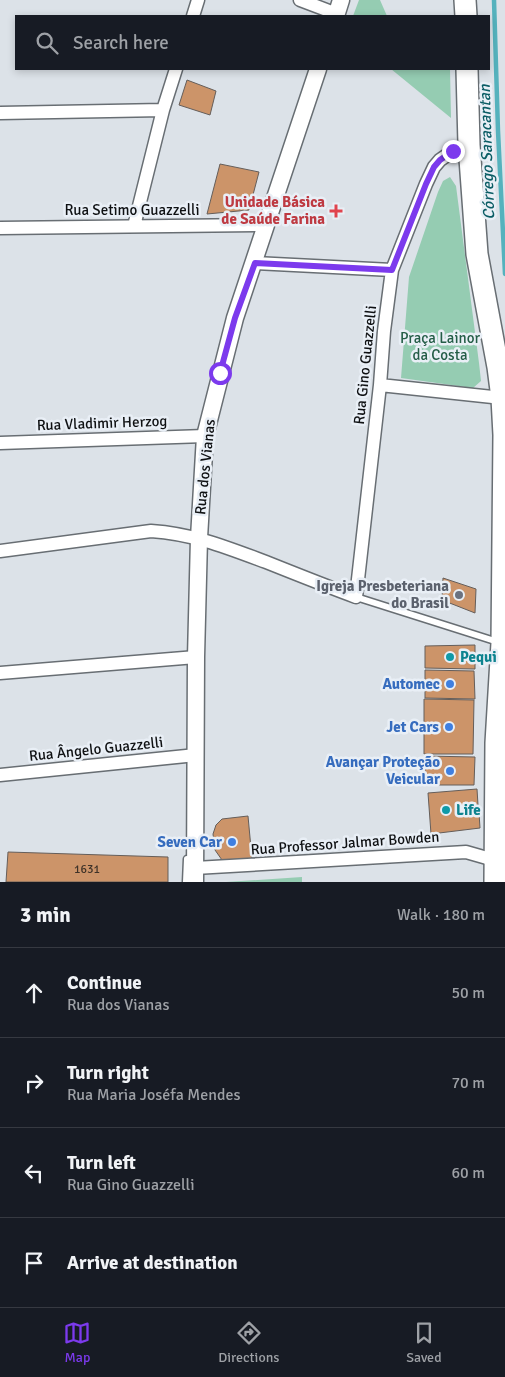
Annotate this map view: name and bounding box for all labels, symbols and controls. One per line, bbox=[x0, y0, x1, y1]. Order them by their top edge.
search box bbox=[15, 15, 490, 70]
icon: search bbox=[33, 29, 61, 57]
text: Search here bbox=[73, 31, 169, 55]
water label: Córrego Saracantan bbox=[475, 83, 499, 220]
route end bbox=[442, 140, 465, 163]
place label: Unidade Básica de Saúde Farina bbox=[221, 193, 325, 228]
street label: Rua Setimo Guazzelli bbox=[65, 201, 199, 219]
marker: Unidade Básica de Saúde Farina bbox=[329, 204, 343, 218]
street label: Rua Gino Guazzelli bbox=[350, 305, 380, 425]
park label: Praça Lainor da Costa bbox=[400, 329, 481, 364]
route start bbox=[209, 362, 232, 385]
street label: Rua Vladimir Herzog bbox=[36, 412, 168, 434]
street label: Rua dos Vianas bbox=[191, 418, 219, 516]
place label: Igreja Presbeteriana do Brasil bbox=[316, 577, 449, 612]
marker: Igreja Presbeteriana do Brasil bbox=[453, 589, 465, 601]
place label: Pequi bbox=[460, 648, 497, 666]
marker: Pequi bbox=[444, 651, 456, 663]
place label: Automec bbox=[382, 675, 440, 693]
marker: Automec bbox=[444, 678, 456, 690]
place label: Jet Cars bbox=[386, 718, 439, 736]
marker: Jet Cars bbox=[443, 721, 455, 733]
street label: Rua Ângelo Guazzelli bbox=[28, 733, 164, 765]
place label: Avançar Proteção Veicular bbox=[326, 753, 440, 788]
marker: Avançar Proteção Veicular bbox=[444, 765, 456, 777]
place label: Life bbox=[456, 801, 481, 819]
marker: Life bbox=[440, 804, 452, 816]
street label: Rua Professor Jalmar Bowden bbox=[250, 827, 440, 859]
place label: Seven Car bbox=[158, 833, 222, 851]
marker: Seven Car bbox=[226, 836, 238, 848]
house number: 1631 bbox=[74, 862, 100, 877]
text: 3 min bbox=[20, 902, 71, 928]
text: Walk · 180 m bbox=[397, 905, 485, 925]
text: Continue bbox=[67, 971, 142, 995]
icon: ahead bbox=[20, 979, 48, 1007]
text: 50 m bbox=[451, 983, 485, 1003]
text: Rua dos Vianas bbox=[67, 995, 169, 1015]
text: Turn right bbox=[67, 1061, 149, 1085]
icon: right bbox=[20, 1069, 48, 1097]
text: 70 m bbox=[451, 1073, 485, 1093]
text: Rua Maria Joséfa Mendes bbox=[67, 1085, 240, 1105]
text: Turn left bbox=[67, 1151, 136, 1175]
icon: left bbox=[20, 1159, 48, 1187]
text: 60 m bbox=[451, 1163, 485, 1183]
text: Rua Gino Guazzelli bbox=[67, 1175, 195, 1195]
icon: arrive bbox=[20, 1249, 48, 1277]
text: Arrive at destination bbox=[67, 1251, 238, 1275]
tab: Map bbox=[63, 1319, 91, 1366]
tab: Directions bbox=[218, 1319, 279, 1366]
tab: Saved bbox=[406, 1319, 442, 1366]

